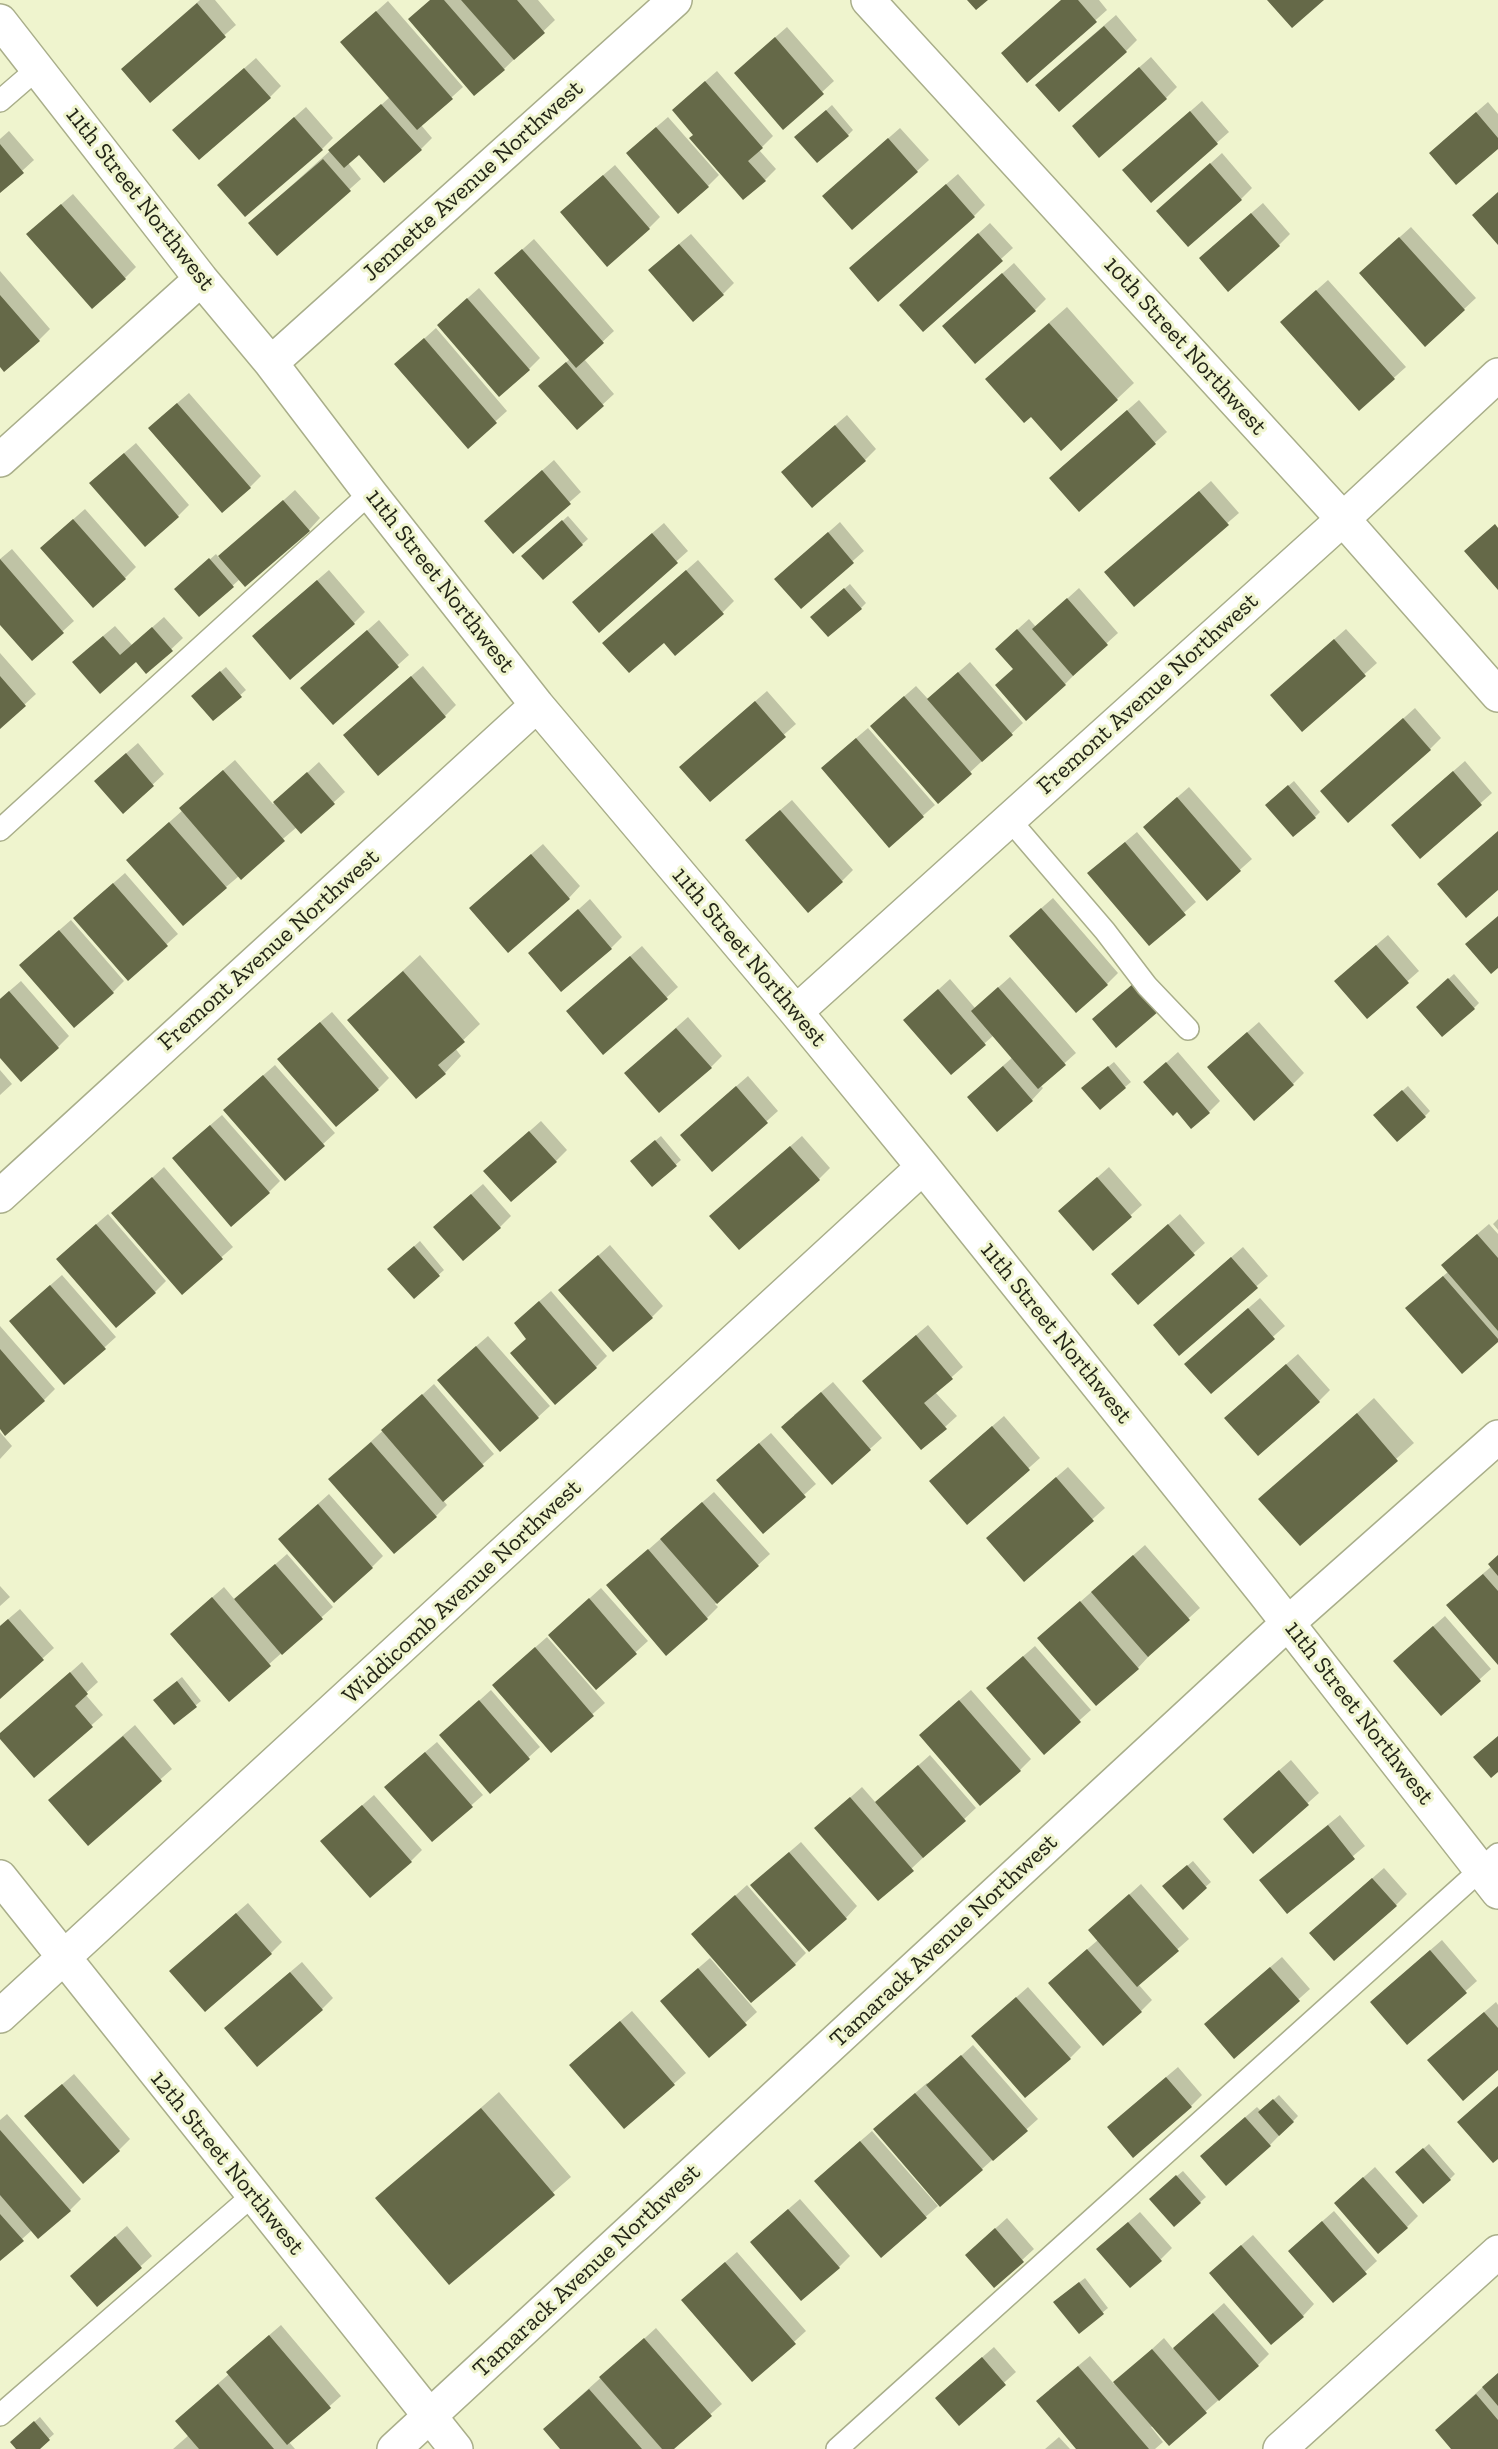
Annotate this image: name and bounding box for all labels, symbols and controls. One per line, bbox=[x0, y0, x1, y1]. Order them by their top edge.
street label: Jennette Avenue Northwest bbox=[357, 74, 589, 288]
street label: 11th Street Northwest bbox=[59, 101, 221, 297]
street label: 10th Street Northwest bbox=[1097, 251, 1273, 441]
street label: 11th Street Northwest bbox=[359, 483, 521, 679]
street label: Fremont Avenue Northwest bbox=[1031, 587, 1265, 801]
street label: Fremont Avenue Northwest bbox=[152, 843, 386, 1057]
street label: 11th Street Northwest bbox=[666, 861, 832, 1053]
street label: 11th Street Northwest bbox=[974, 1236, 1138, 1430]
street label: Widdicomb Avenue Northwest bbox=[337, 1474, 587, 1710]
street label: 11th Street Northwest bbox=[1278, 1615, 1440, 1811]
street label: Tamarack Avenue Northwest bbox=[824, 1828, 1064, 2054]
street label: 12th Street Northwest bbox=[144, 2065, 310, 2261]
street label: Tamarack Avenue Northwest bbox=[467, 2158, 707, 2384]

